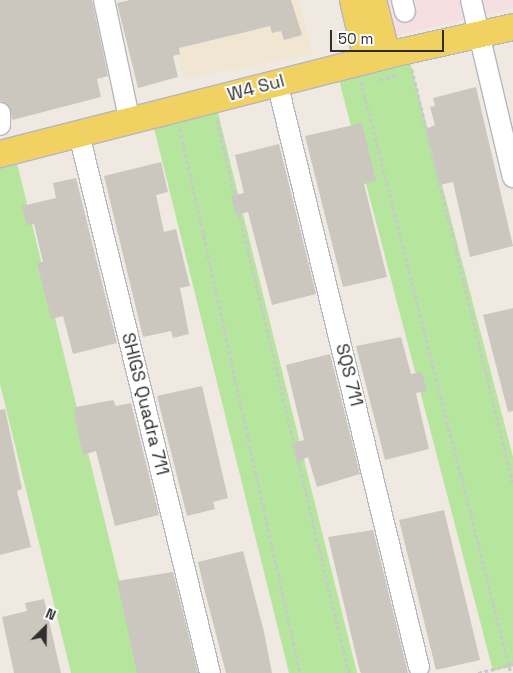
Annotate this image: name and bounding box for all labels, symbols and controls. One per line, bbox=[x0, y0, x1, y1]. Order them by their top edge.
scale bar bbox=[333, 20, 447, 52]
text: 50 m bbox=[338, 29, 373, 48]
street label: W4 Sul bbox=[225, 70, 287, 106]
street label: SHIGS Quadra 711 bbox=[117, 331, 173, 477]
street label: SQS 711 bbox=[331, 341, 367, 409]
north arrow bbox=[20, 603, 70, 653]
text: N bbox=[43, 604, 59, 624]

